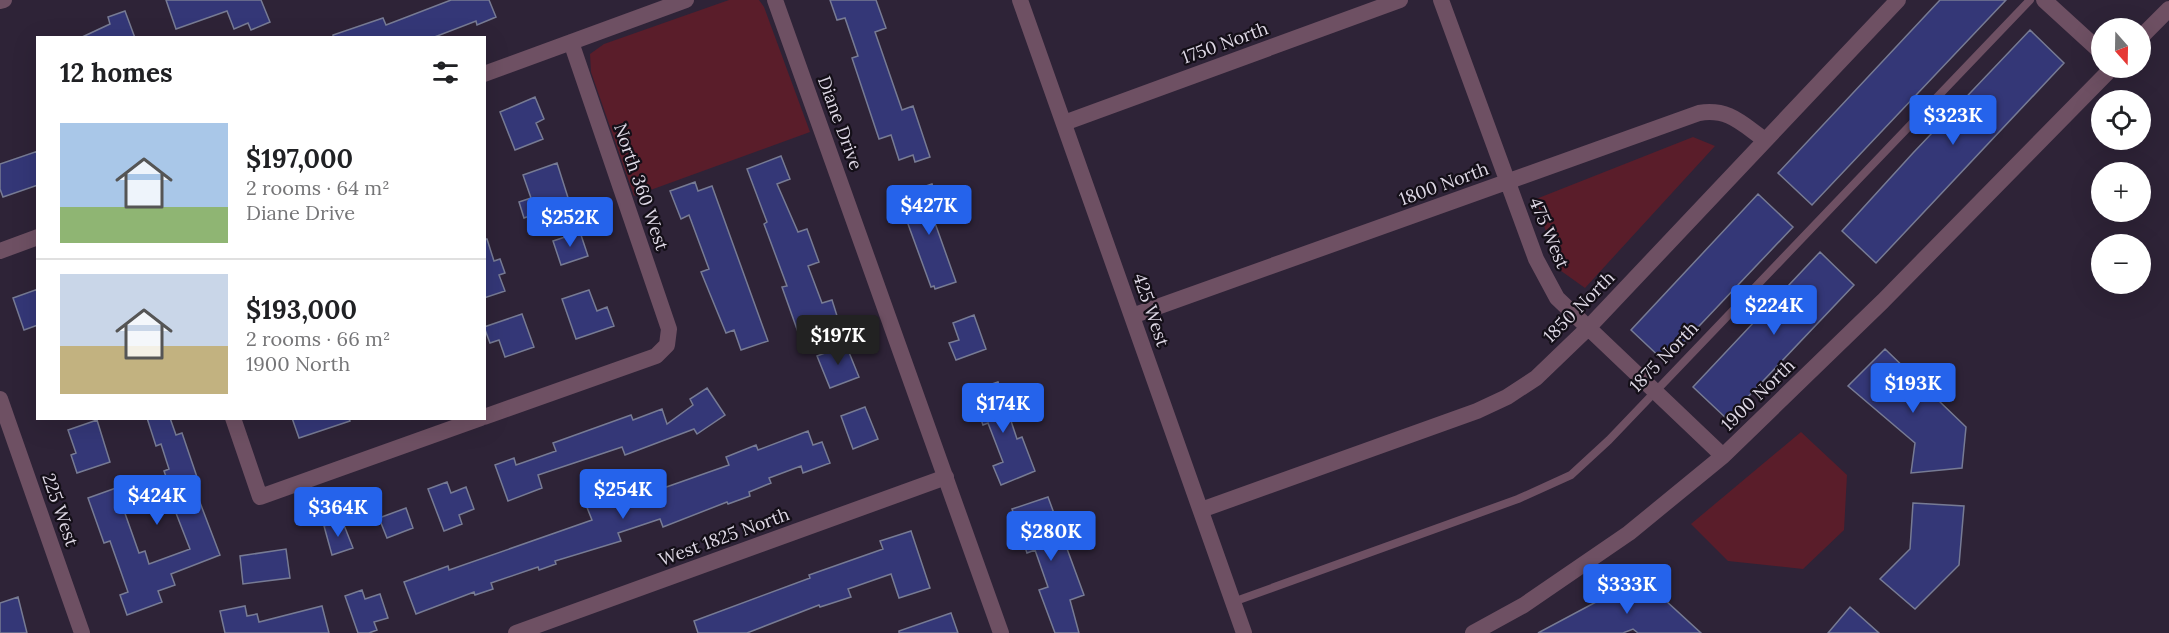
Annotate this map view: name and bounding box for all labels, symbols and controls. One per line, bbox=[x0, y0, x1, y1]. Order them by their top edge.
street label: 1750 North bbox=[1178, 16, 1271, 69]
north arrow bbox=[2091, 18, 2151, 78]
map controls bbox=[2091, 18, 2151, 294]
text: 12 homes bbox=[60, 56, 173, 89]
icon: filters bbox=[429, 56, 462, 89]
street label: Diane Drive bbox=[813, 73, 868, 173]
button: locate bbox=[2091, 90, 2151, 150]
pin: $323K bbox=[1911, 95, 1995, 146]
text: $323K bbox=[1923, 102, 1983, 127]
street label: North 360 West bbox=[609, 120, 674, 254]
text: $197,000 bbox=[246, 142, 353, 175]
icon: home bbox=[108, 147, 180, 219]
street label: 1800 North bbox=[1396, 157, 1492, 210]
button: + bbox=[2091, 162, 2151, 222]
text: 2 rooms · 64 m² bbox=[246, 175, 390, 200]
pin: $427K bbox=[887, 185, 971, 236]
text: $427K bbox=[901, 192, 957, 217]
street label: 475 West bbox=[1524, 194, 1575, 272]
pin: $252K bbox=[528, 197, 612, 248]
text: Diane Drive bbox=[246, 200, 355, 225]
text: $252K bbox=[541, 204, 599, 229]
button: − bbox=[2091, 234, 2151, 294]
street label: 1850 North bbox=[1538, 266, 1620, 347]
street label: 425 West bbox=[1128, 270, 1175, 350]
pin: $224K bbox=[1732, 285, 1816, 336]
text: $224K bbox=[1745, 292, 1803, 317]
text: $193,000 bbox=[246, 293, 357, 326]
icon: home bbox=[108, 298, 180, 370]
pin: $197K bbox=[796, 315, 880, 366]
street label: 1875 North bbox=[1624, 316, 1703, 397]
text: $197K bbox=[810, 322, 866, 347]
text: 2 rooms · 66 m² bbox=[246, 326, 391, 351]
text: 1900 North bbox=[246, 351, 350, 376]
street label: 1900 North bbox=[1716, 354, 1800, 435]
pin: $193K bbox=[1871, 363, 1955, 414]
text: $193K bbox=[1885, 370, 1941, 395]
pin: $174K bbox=[961, 383, 1045, 434]
text: $174K bbox=[976, 390, 1030, 415]
pin: $254K bbox=[581, 469, 665, 520]
street label: 225 West bbox=[37, 470, 84, 550]
pin: $424K bbox=[115, 475, 199, 526]
text: $254K bbox=[594, 476, 652, 501]
text: $424K bbox=[128, 482, 186, 507]
pin: $364K bbox=[296, 487, 380, 538]
text: $364K bbox=[308, 494, 368, 519]
street label: West 1825 North bbox=[655, 502, 793, 571]
pin: $280K bbox=[1009, 511, 1093, 562]
text: $280K bbox=[1021, 518, 1081, 543]
pin: $333K bbox=[1585, 564, 1669, 615]
text: $333K bbox=[1597, 571, 1657, 596]

